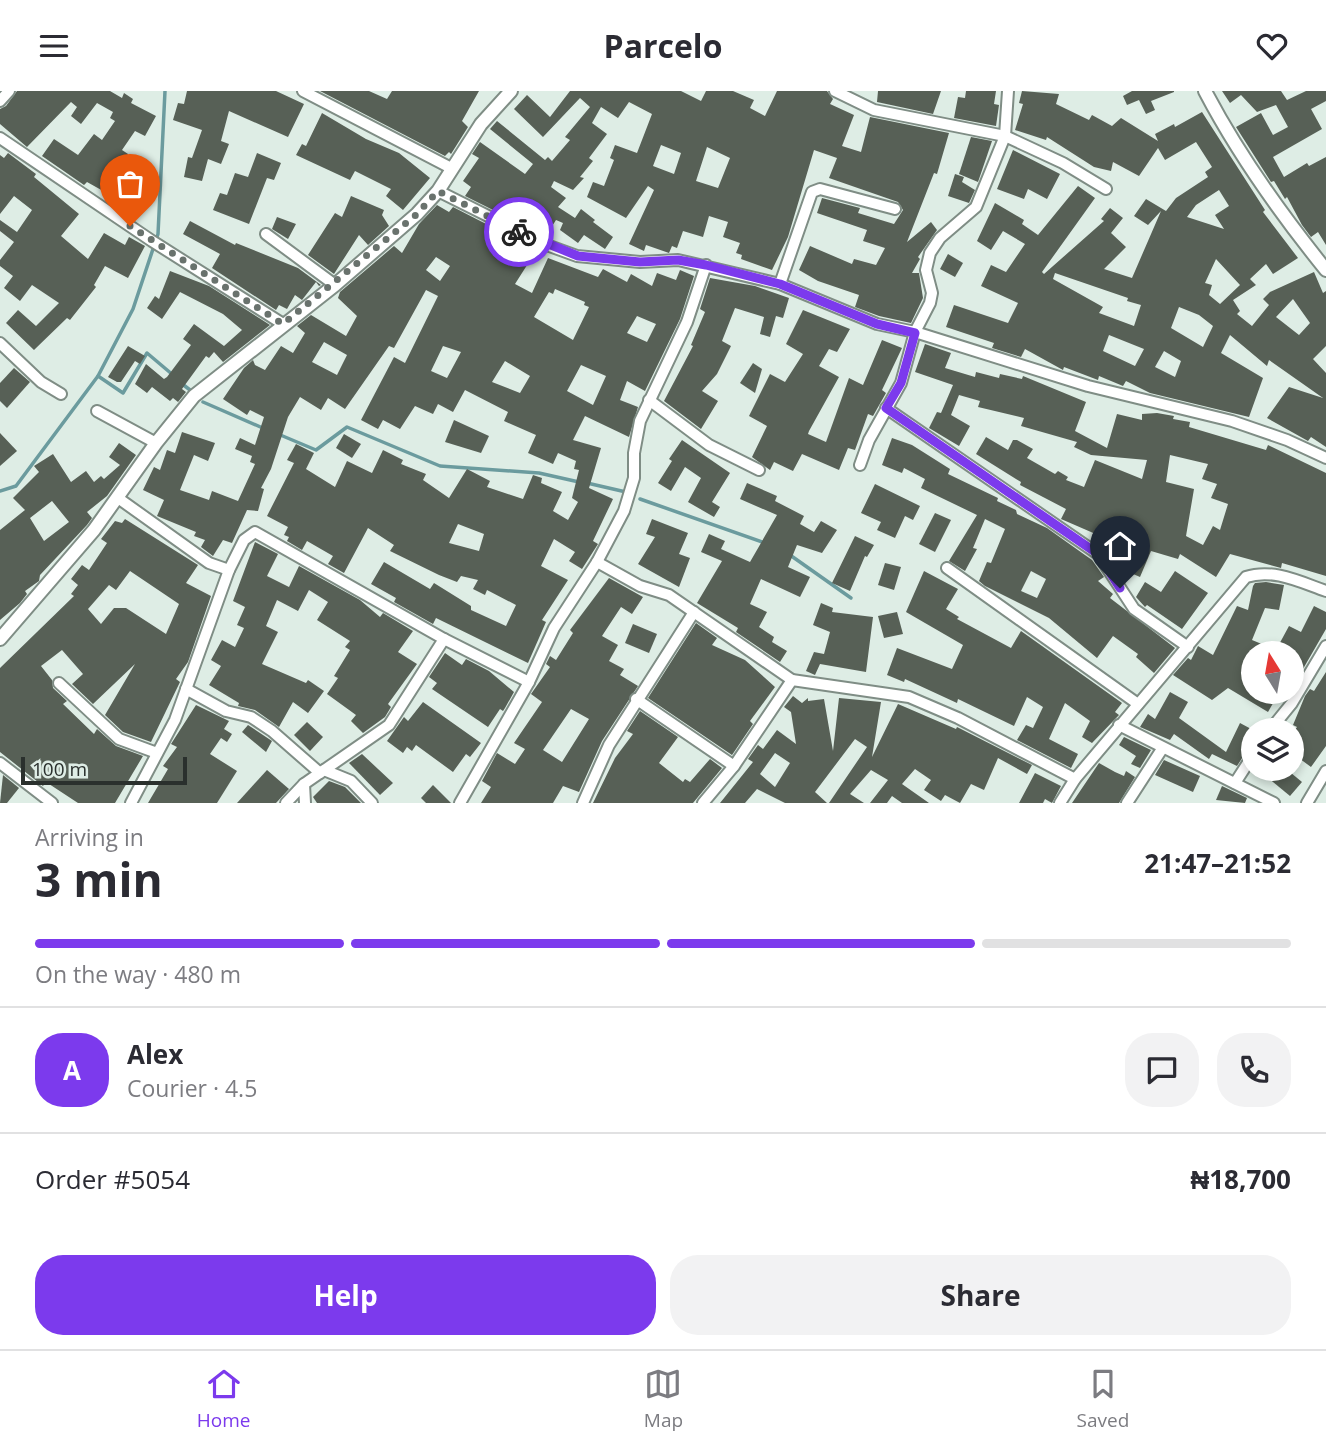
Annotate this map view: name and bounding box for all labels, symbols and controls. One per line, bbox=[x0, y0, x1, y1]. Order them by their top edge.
text: Parcelo bbox=[604, 24, 722, 67]
icon: menu bbox=[35, 27, 73, 65]
icon: heart bbox=[1253, 27, 1291, 65]
pin bbox=[100, 154, 160, 226]
icon: bag bbox=[111, 165, 149, 203]
courier bbox=[484, 197, 554, 267]
icon: bike bbox=[500, 213, 538, 251]
pin bbox=[1090, 516, 1150, 588]
icon: home bbox=[1101, 527, 1139, 565]
north arrow bbox=[1241, 641, 1304, 703]
map controls bbox=[1241, 641, 1304, 781]
button: layers bbox=[1241, 718, 1304, 781]
scale bar bbox=[21, 754, 187, 786]
text: 100 m bbox=[32, 756, 87, 782]
text: Arriving in bbox=[35, 821, 144, 853]
text: 21:47–21:52 bbox=[1144, 845, 1291, 881]
text: 3 min bbox=[35, 848, 163, 910]
text: On the way · 480 m bbox=[35, 958, 241, 990]
button: chat bbox=[1125, 1033, 1199, 1107]
button: phone bbox=[1217, 1033, 1291, 1107]
text: Alex bbox=[127, 1036, 183, 1072]
text: A bbox=[63, 1052, 81, 1088]
text: Courier · 4.5 bbox=[127, 1072, 257, 1104]
text: Order #5054 bbox=[35, 1161, 190, 1197]
text: ₦18,700 bbox=[1190, 1161, 1291, 1197]
button: Help bbox=[35, 1255, 656, 1335]
button: Share bbox=[670, 1255, 1291, 1335]
tab: Home bbox=[197, 1365, 250, 1433]
tab: Map bbox=[644, 1365, 683, 1433]
tab: Saved bbox=[1077, 1365, 1129, 1433]

